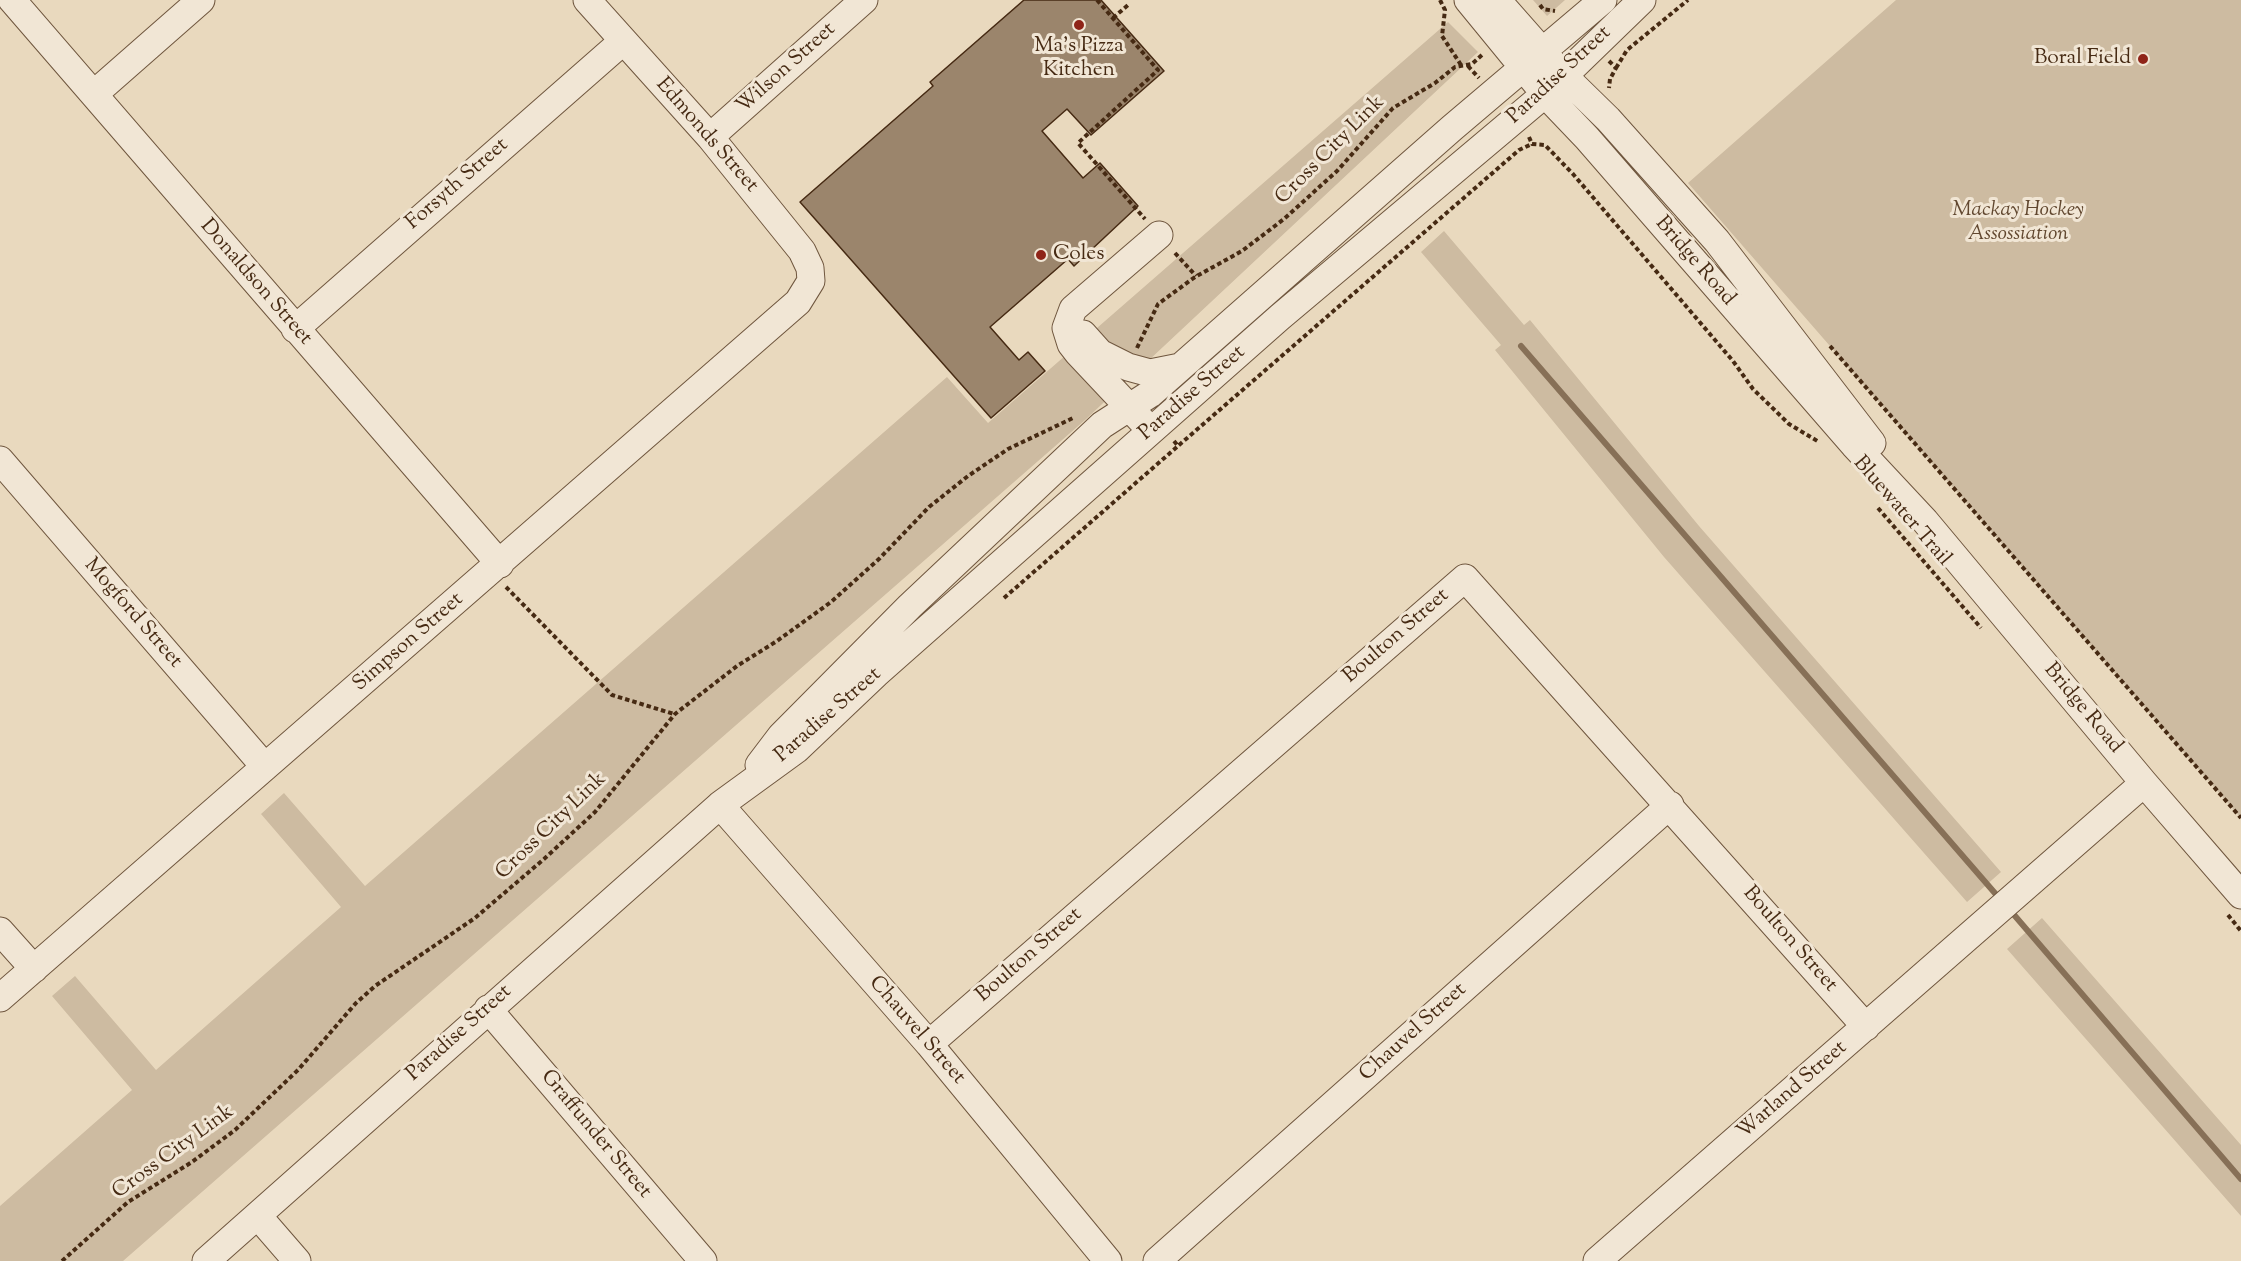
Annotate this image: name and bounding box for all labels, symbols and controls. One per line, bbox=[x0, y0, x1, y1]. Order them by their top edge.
street label: Wilson Street bbox=[732, 18, 842, 120]
marker: Ma's Pizza Kitchen bbox=[1072, 18, 1086, 32]
street label: Paradise Street bbox=[1503, 22, 1617, 130]
place label: Ma's Pizza Kitchen bbox=[1034, 34, 1124, 84]
place label: Boral Field bbox=[2034, 46, 2131, 72]
marker: Boral Field bbox=[2136, 52, 2150, 66]
street label: Edmonds Street bbox=[649, 73, 763, 199]
street label: Cross City Link bbox=[1271, 91, 1391, 211]
street label: Forsyth Street bbox=[402, 134, 514, 236]
park label: Mackay Hockey Assossiation bbox=[1952, 198, 2084, 248]
street label: Bridge Road bbox=[1648, 212, 1740, 312]
street label: Donaldson Street bbox=[193, 215, 317, 351]
place label: Coles bbox=[1053, 242, 1104, 268]
marker: Coles bbox=[1034, 248, 1048, 262]
street label: Paradise Street bbox=[1135, 341, 1251, 447]
street label: Bluewater Trail bbox=[1847, 452, 1955, 572]
street label: Mogford Street bbox=[77, 554, 187, 674]
street label: Boulton Street bbox=[1339, 584, 1455, 690]
street label: Simpson Street bbox=[349, 588, 469, 698]
street label: Bridge Road bbox=[2037, 659, 2127, 759]
street label: Paradise Street bbox=[771, 663, 887, 769]
street label: Cross City Link bbox=[491, 768, 613, 886]
street label: Boulton Street bbox=[1736, 882, 1842, 998]
street label: Boulton Street bbox=[972, 903, 1088, 1009]
street label: Chauvel Street bbox=[862, 972, 970, 1090]
street label: Chauvel Street bbox=[1355, 978, 1473, 1088]
street label: Paradise Street bbox=[402, 980, 518, 1088]
street label: Warland Street bbox=[1733, 1036, 1853, 1146]
street label: Graffunder Street bbox=[534, 1066, 656, 1204]
street label: Cross City Link bbox=[108, 1100, 240, 1206]

